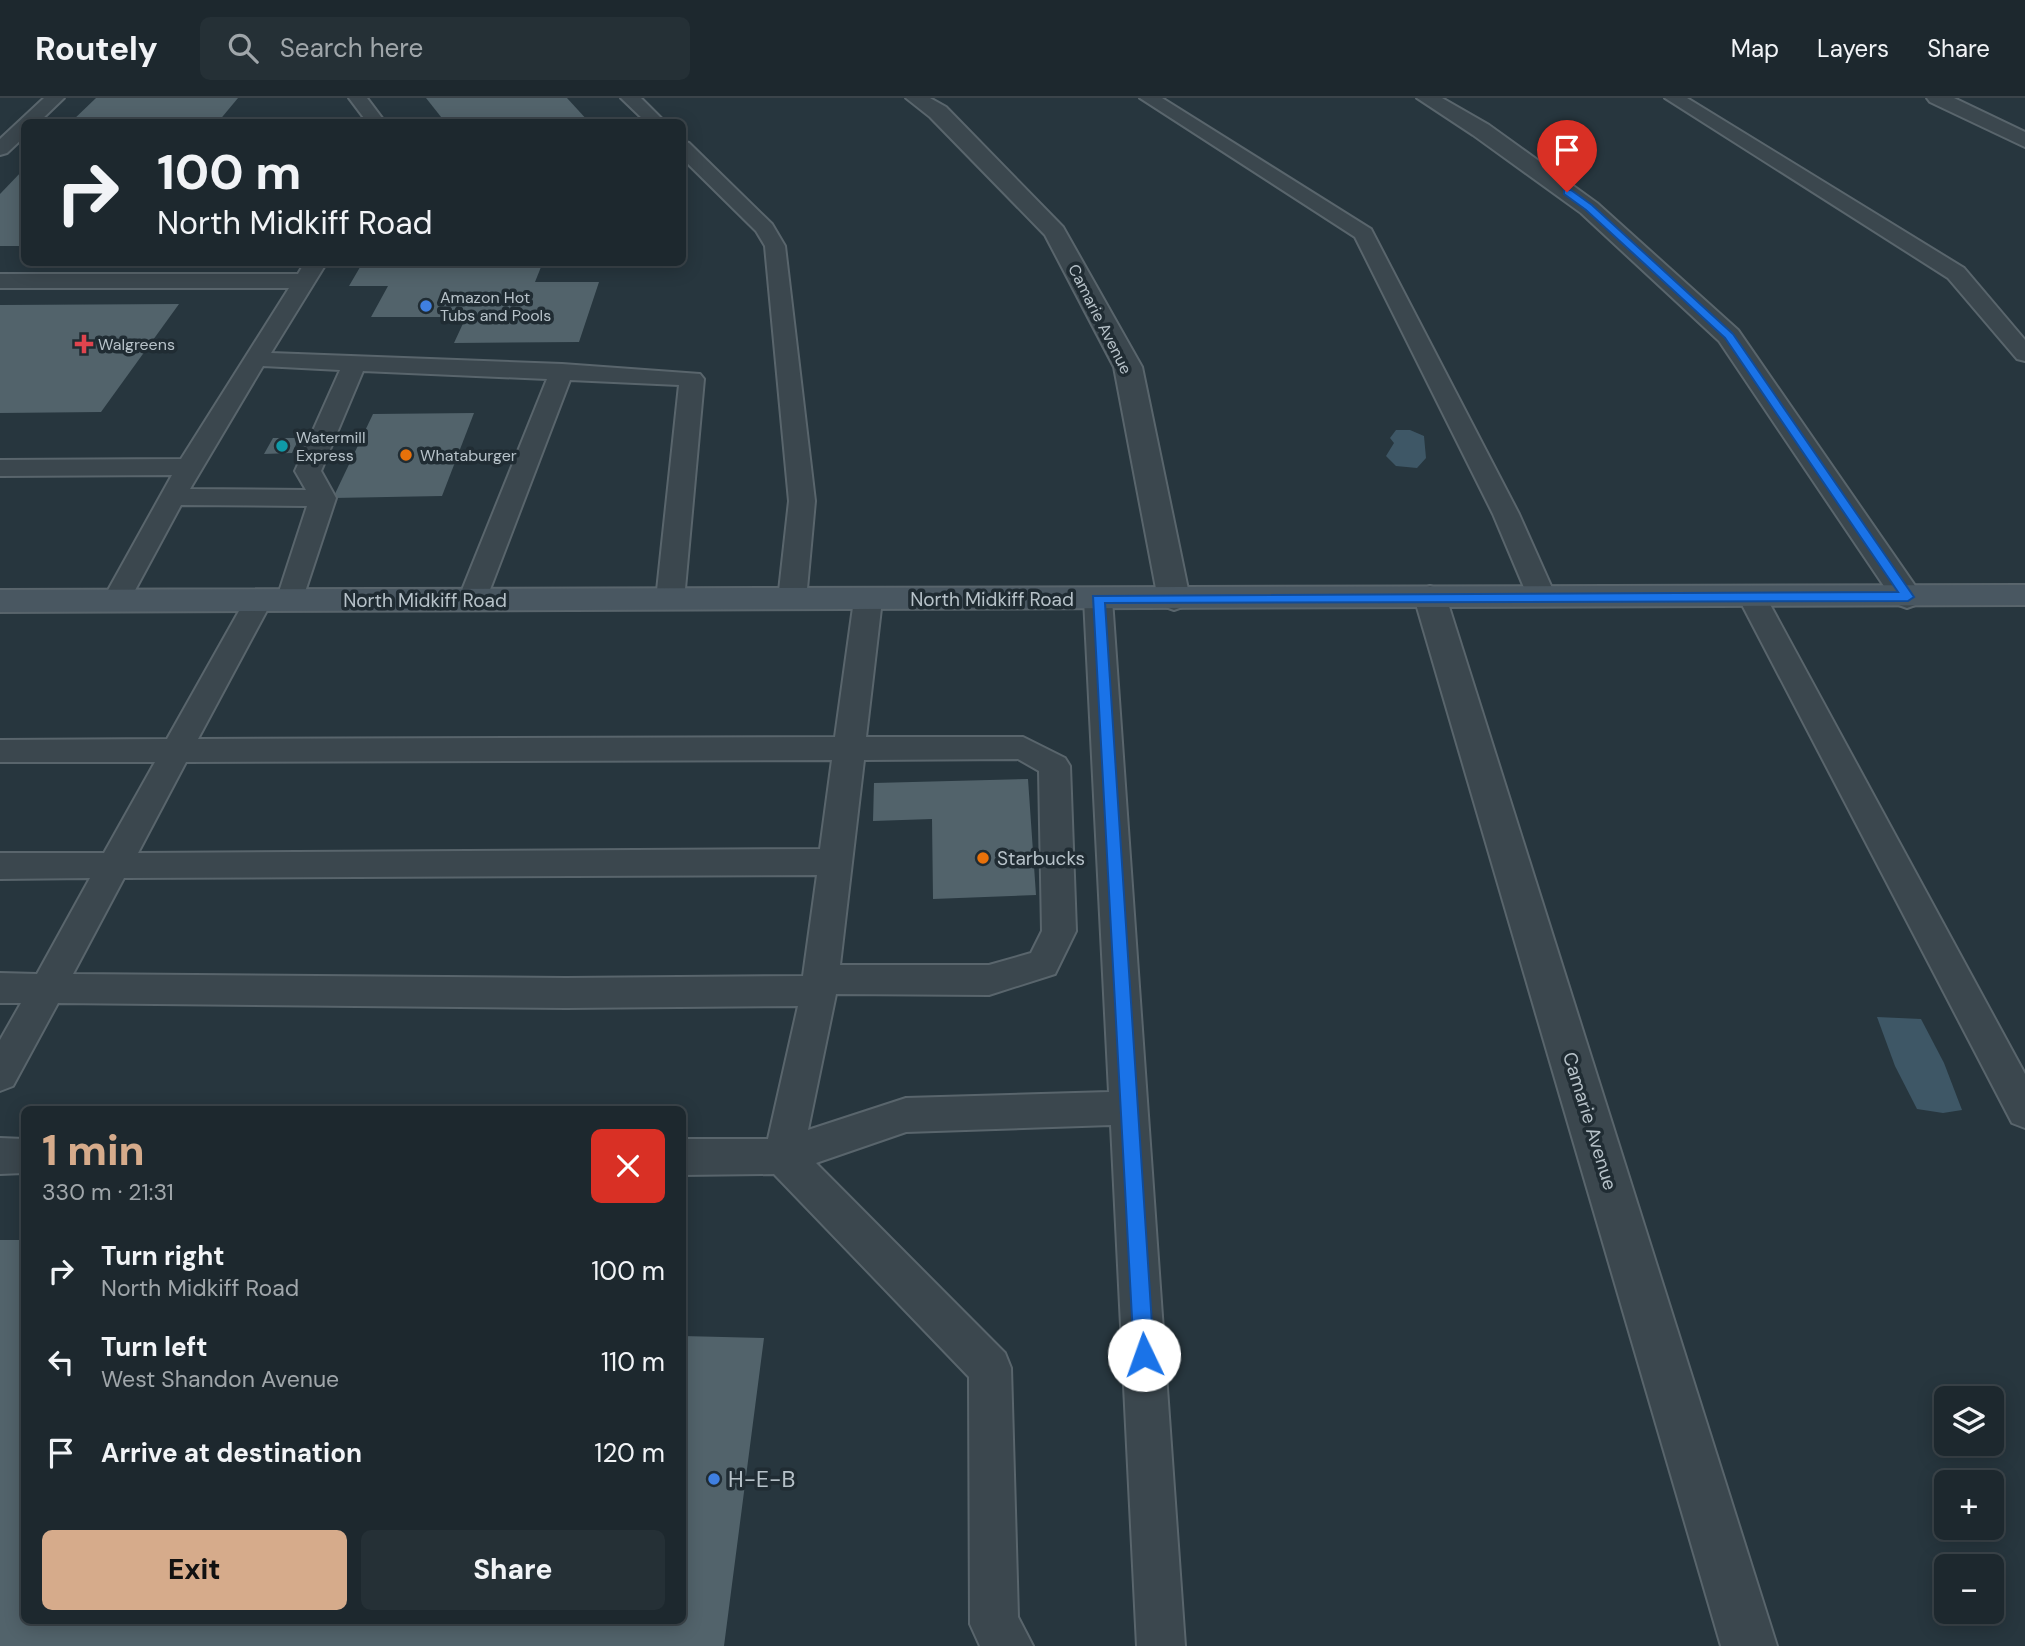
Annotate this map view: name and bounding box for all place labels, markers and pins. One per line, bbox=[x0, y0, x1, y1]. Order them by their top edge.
pin bbox=[1537, 120, 1597, 192]
place label: Amazon Hot Tubs and Pools bbox=[440, 287, 551, 326]
marker: Amazon Hot Tubs and Pools bbox=[418, 298, 434, 314]
place label: Walgreens bbox=[98, 334, 175, 355]
marker: Walgreens bbox=[76, 336, 92, 352]
place label: Watermill Express bbox=[296, 427, 365, 466]
marker: Watermill Express bbox=[274, 438, 290, 454]
place label: Whataburger bbox=[420, 445, 517, 466]
marker: Whataburger bbox=[398, 447, 414, 463]
place label: Starbucks bbox=[997, 846, 1085, 871]
marker: Starbucks bbox=[975, 850, 991, 866]
place label: H-E-B bbox=[728, 1464, 795, 1494]
marker: H-E-B bbox=[706, 1471, 722, 1487]

